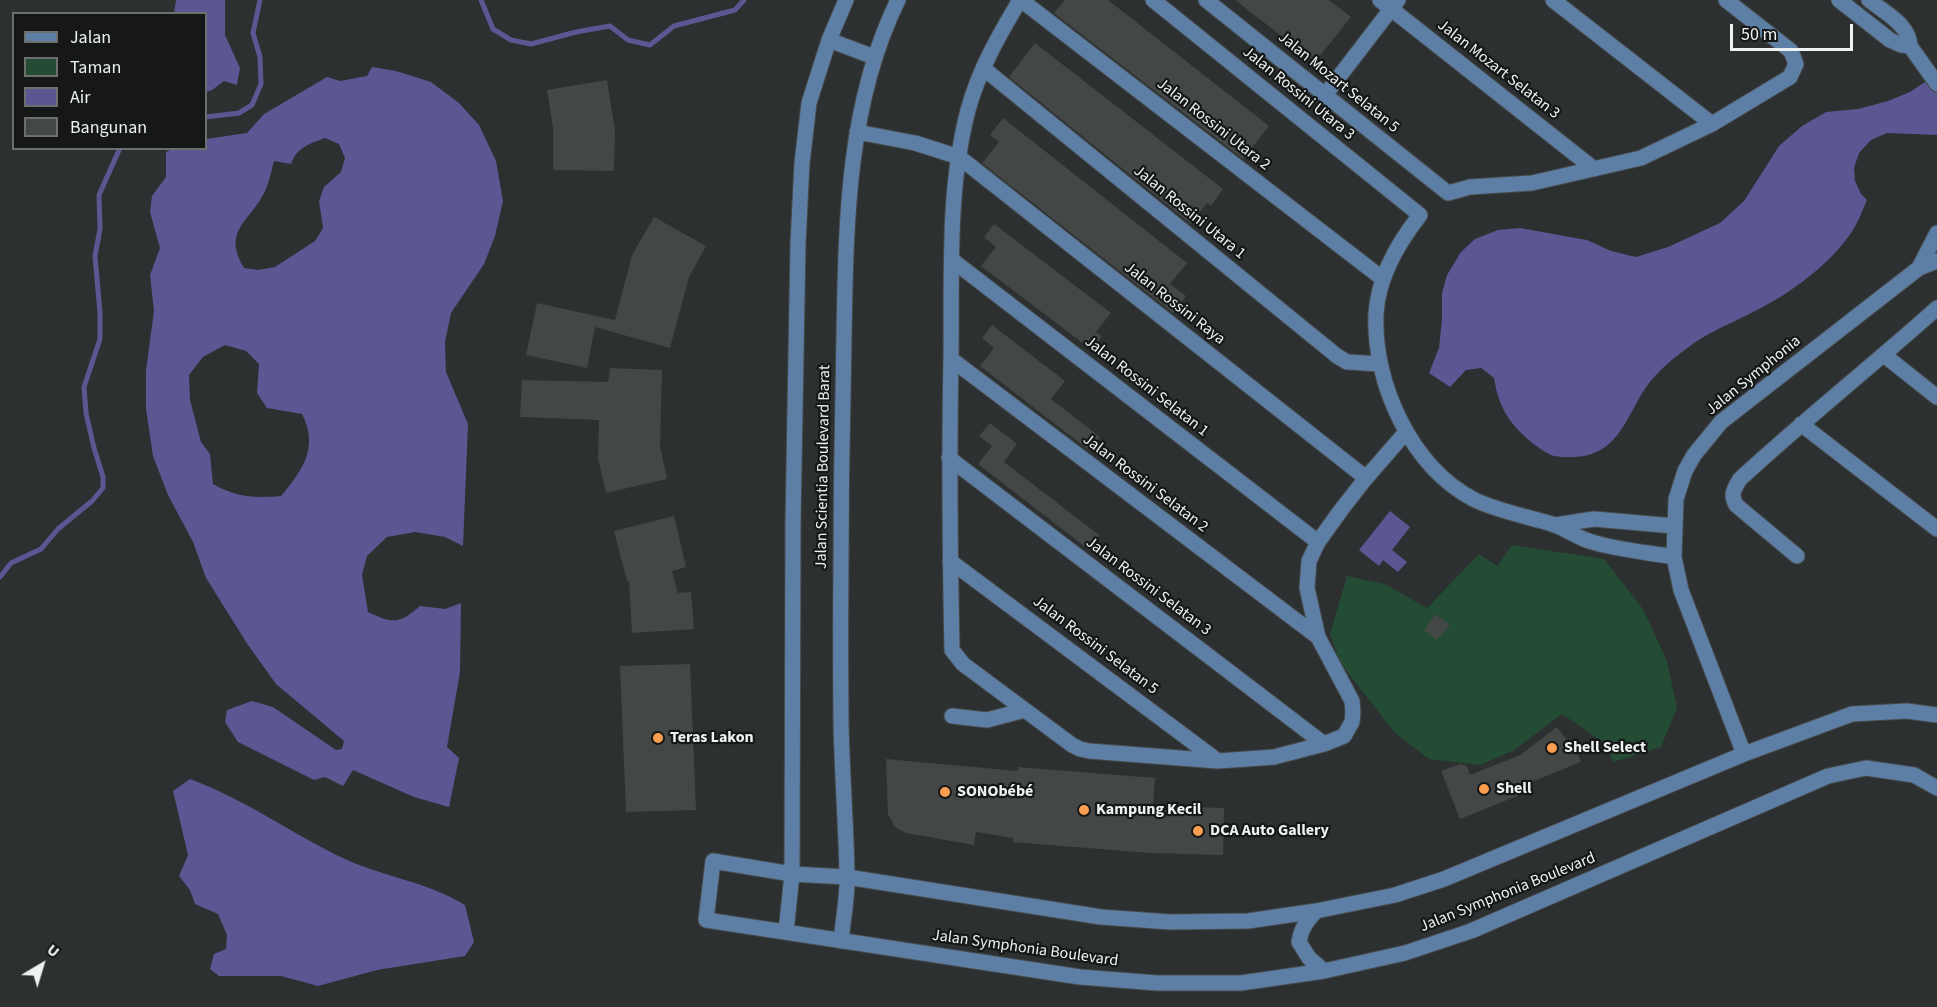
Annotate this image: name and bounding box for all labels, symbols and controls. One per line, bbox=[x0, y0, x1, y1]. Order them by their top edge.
legend bbox=[12, 12, 207, 150]
scale bar bbox=[1733, 12, 1856, 50]
street label: Jalan Mozart Selatan 3 bbox=[1433, 16, 1563, 124]
text: 50 m bbox=[1741, 22, 1777, 47]
text: Jalan bbox=[70, 25, 111, 50]
street label: Jalan Mozart Selatan 5 bbox=[1274, 28, 1402, 138]
street label: Jalan Rossini Utara 3 bbox=[1238, 43, 1358, 145]
text: Taman bbox=[70, 55, 121, 80]
street label: Jalan Rossini Utara 2 bbox=[1153, 75, 1273, 175]
text: Air bbox=[70, 85, 90, 110]
text: Bangunan bbox=[70, 115, 147, 140]
street label: Jalan Rossini Utara 1 bbox=[1129, 162, 1249, 264]
street label: Jalan Rossini Raya bbox=[1120, 259, 1228, 349]
street label: Jalan Symphonia bbox=[1703, 332, 1805, 420]
street label: Jalan Rossini Selatan 1 bbox=[1080, 333, 1212, 441]
street label: Jalan Scientia Boulevard Barat bbox=[813, 365, 835, 569]
street label: Jalan Rossini Selatan 2 bbox=[1078, 431, 1212, 537]
street label: Jalan Rossini Selatan 3 bbox=[1081, 534, 1215, 640]
street label: Jalan Rossini Selatan 5 bbox=[1028, 593, 1162, 699]
place label: Teras Lakon bbox=[670, 728, 754, 748]
marker: Teras Lakon bbox=[651, 731, 665, 745]
place label: Shell Select bbox=[1564, 738, 1646, 758]
marker: Shell Select bbox=[1545, 741, 1559, 755]
place label: Shell bbox=[1496, 779, 1531, 799]
place label: SONObébé bbox=[957, 782, 1033, 802]
marker: Shell bbox=[1477, 782, 1491, 796]
marker: SONObébé bbox=[938, 785, 952, 799]
place label: Kampung Kecil bbox=[1096, 800, 1201, 820]
marker: Kampung Kecil bbox=[1077, 803, 1091, 817]
place label: DCA Auto Gallery bbox=[1210, 821, 1329, 841]
marker: DCA Auto Gallery bbox=[1191, 824, 1205, 838]
street label: Jalan Symphonia Boulevard bbox=[1417, 849, 1599, 937]
street label: Jalan Symphonia Boulevard bbox=[931, 926, 1119, 972]
north arrow bbox=[12, 935, 72, 995]
text: U bbox=[42, 939, 64, 963]

